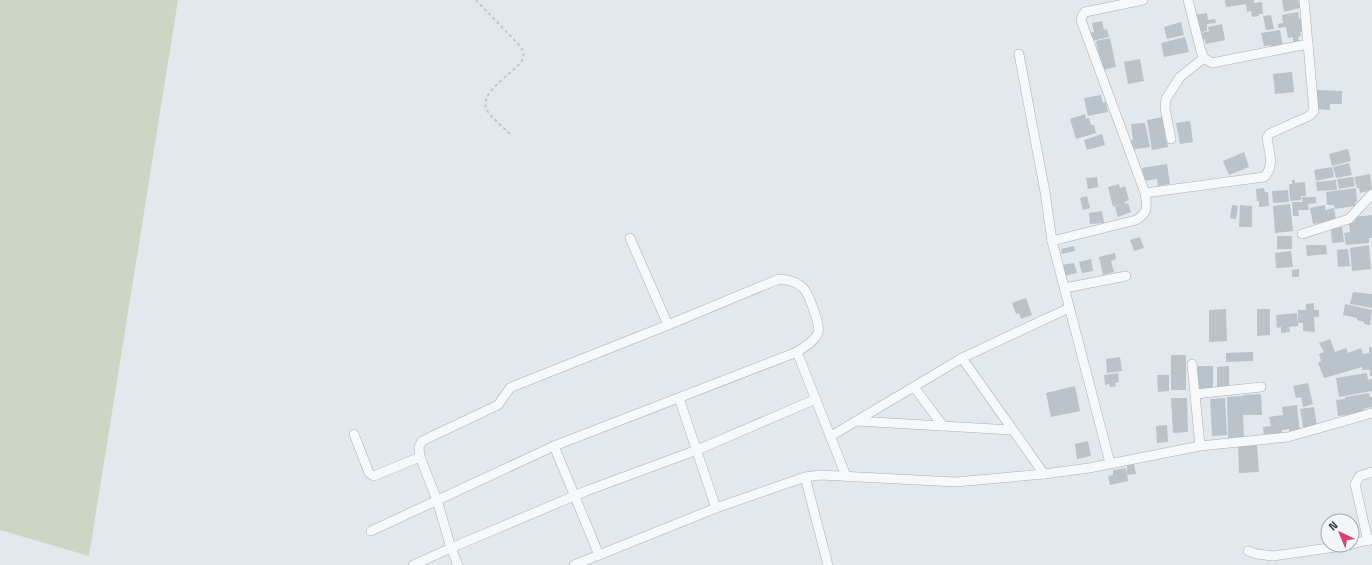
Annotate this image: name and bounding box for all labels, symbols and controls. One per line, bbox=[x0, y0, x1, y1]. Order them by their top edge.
north arrow bbox=[1320, 513, 1360, 553]
text: N bbox=[1326, 518, 1341, 533]

